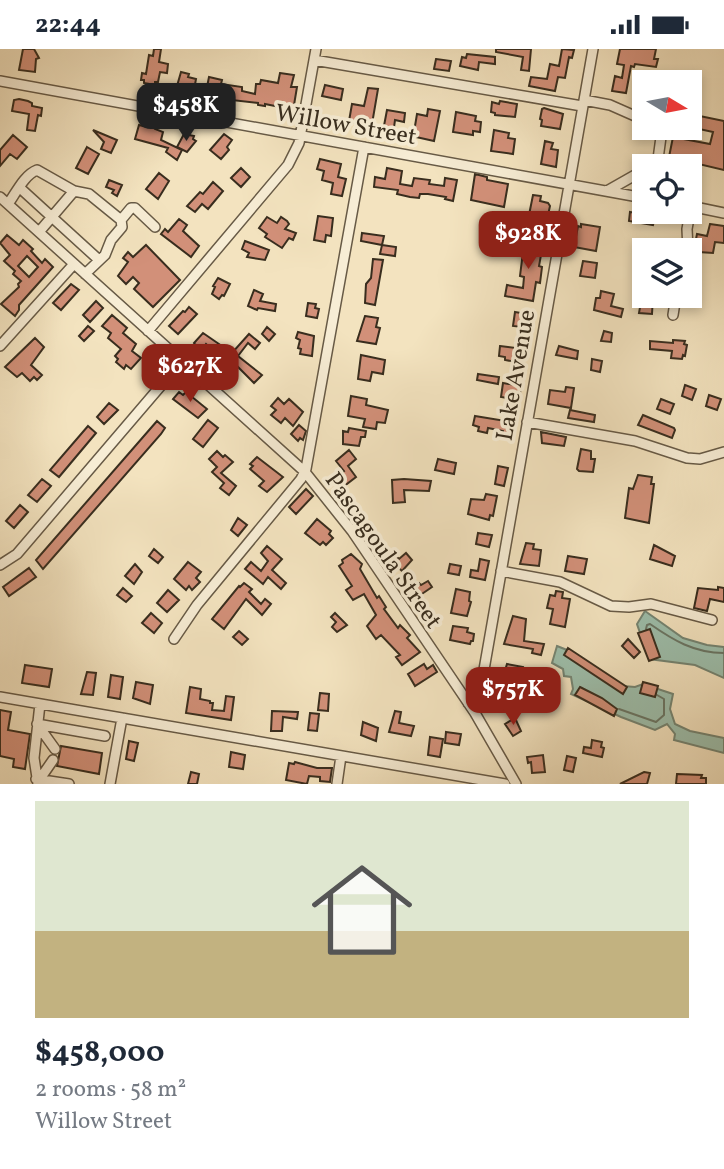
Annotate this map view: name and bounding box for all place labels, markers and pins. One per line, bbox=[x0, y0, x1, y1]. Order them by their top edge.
pin: $458K bbox=[137, 83, 235, 143]
pin: $928K bbox=[479, 211, 577, 271]
pin: $627K bbox=[141, 345, 239, 404]
pin: $757K bbox=[464, 667, 562, 727]

